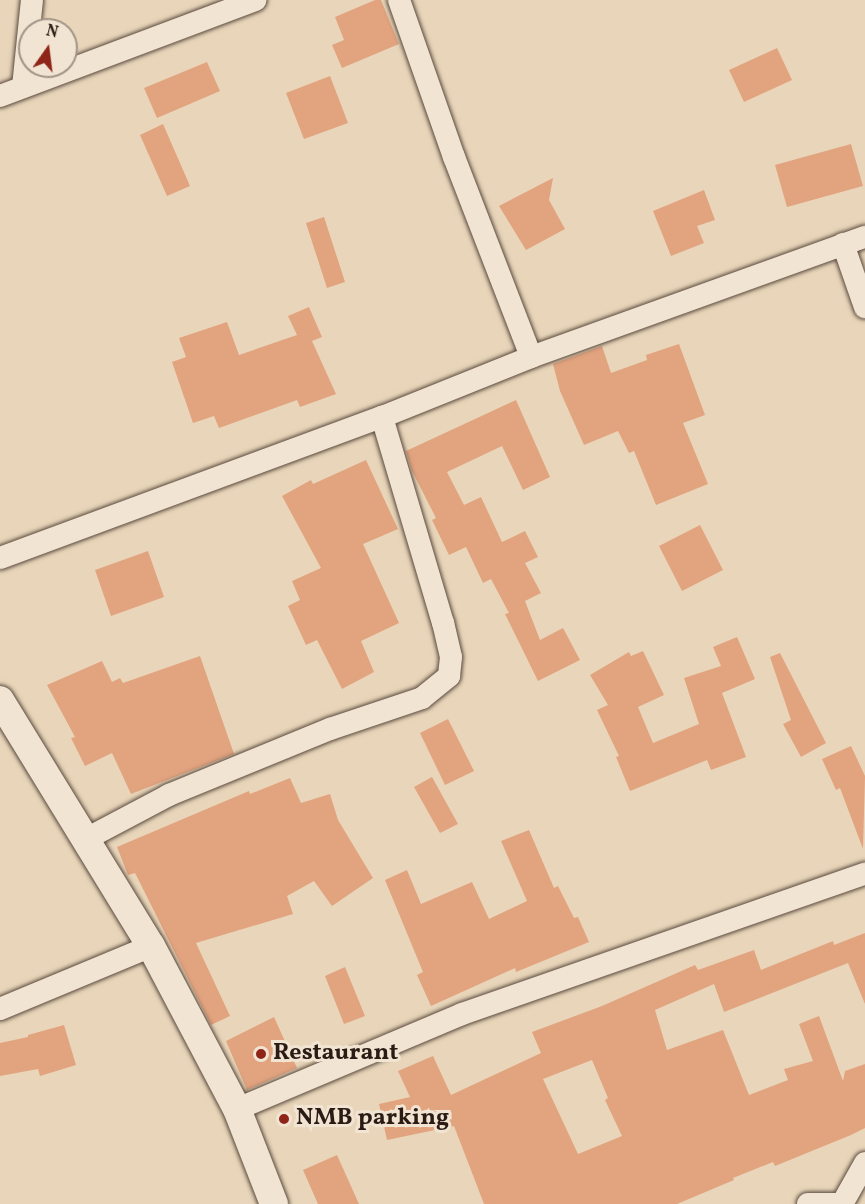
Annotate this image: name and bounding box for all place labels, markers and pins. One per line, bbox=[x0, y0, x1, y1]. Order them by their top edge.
place label: Restaurant bbox=[273, 1040, 398, 1068]
marker: Restaurant bbox=[254, 1047, 268, 1061]
place label: NMB parking bbox=[296, 1105, 449, 1133]
marker: NMB parking bbox=[277, 1112, 291, 1126]

